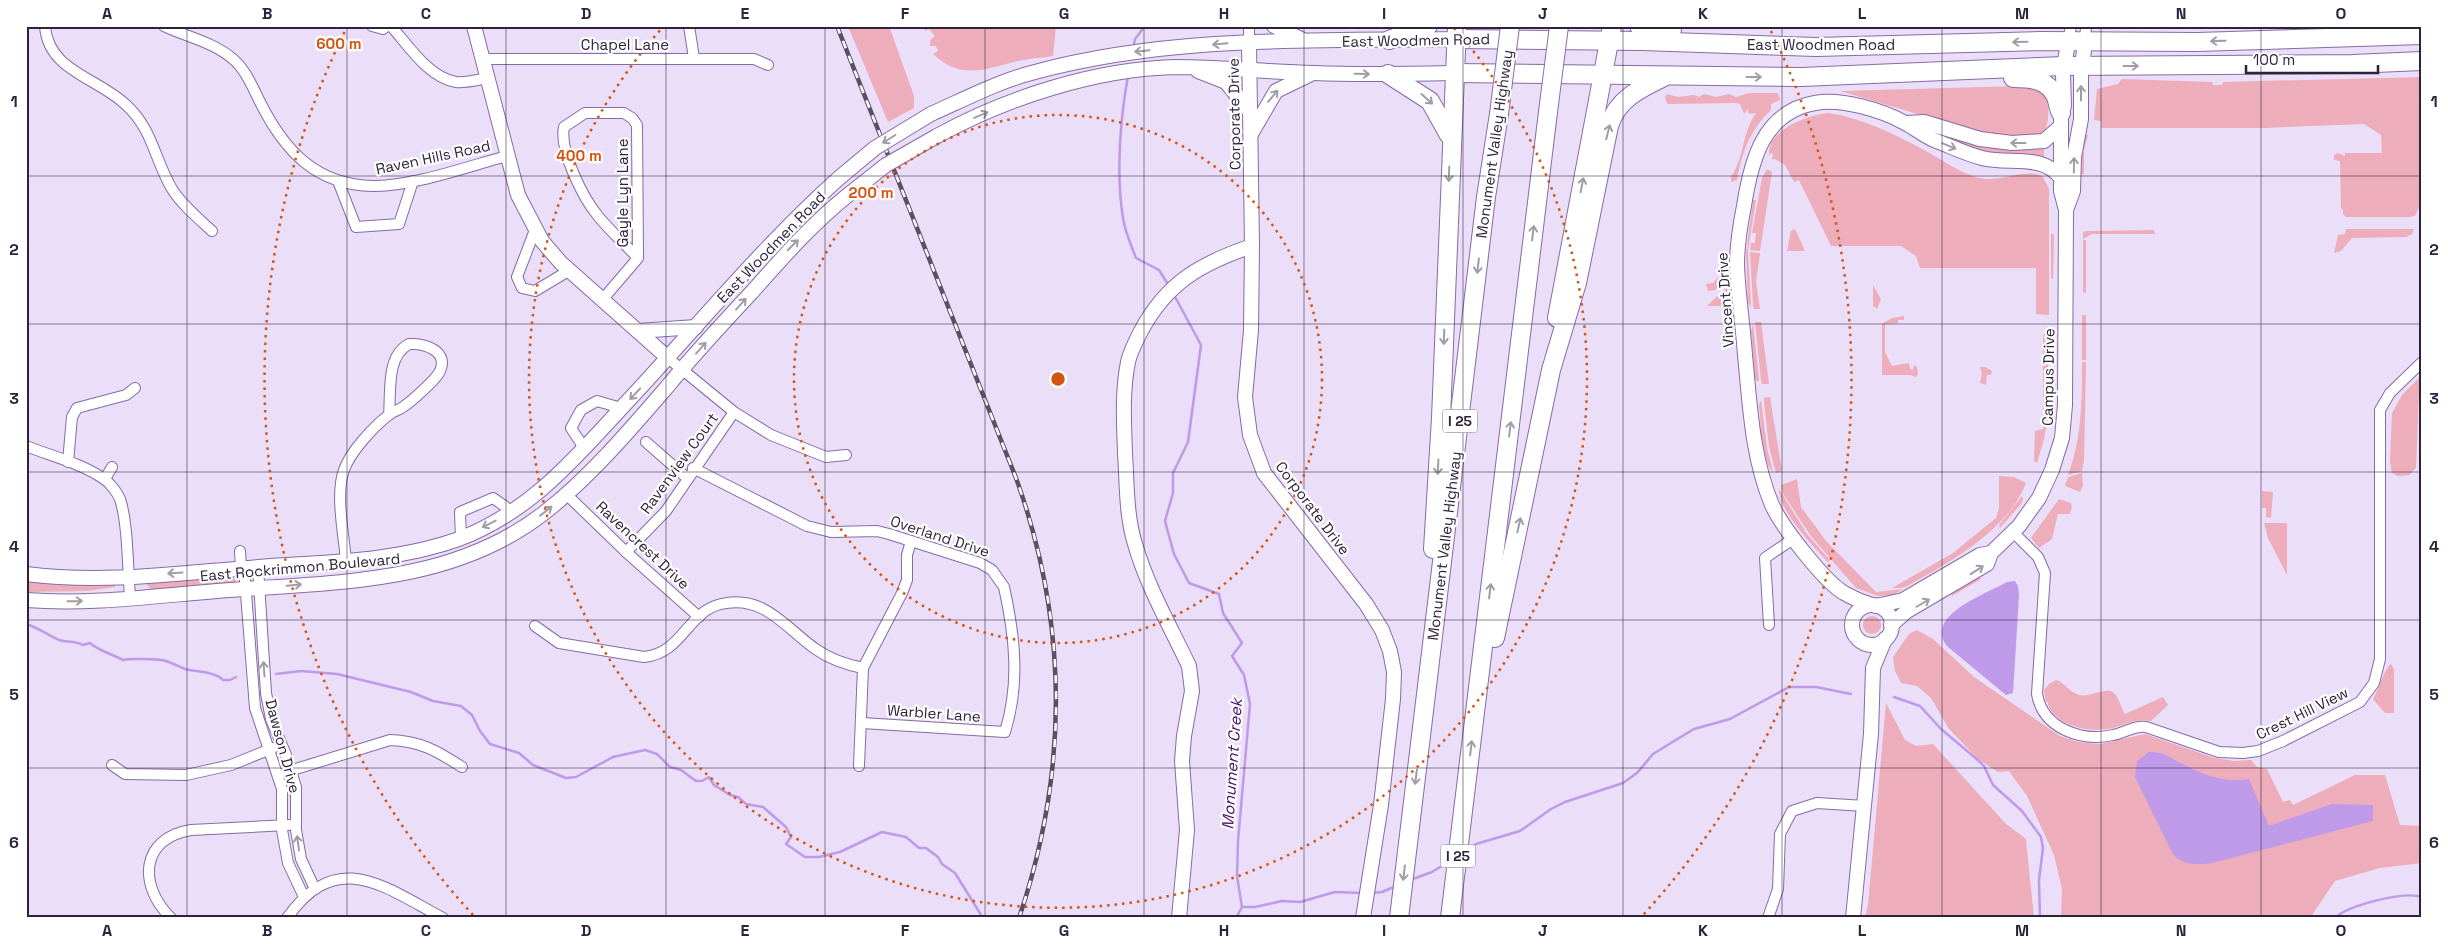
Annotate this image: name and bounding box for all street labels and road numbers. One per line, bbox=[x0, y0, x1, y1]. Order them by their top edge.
street label: East Woodmen Road bbox=[1342, 29, 1490, 51]
street label: Chapel Lane bbox=[581, 35, 669, 54]
street label: East Woodmen Road bbox=[1747, 35, 1895, 54]
street label: Monument Valley Highway bbox=[1471, 48, 1517, 240]
street label: Corporate Drive bbox=[1224, 58, 1244, 170]
street label: Raven Hills Road bbox=[374, 136, 492, 178]
street label: Gayle Lyn Lane bbox=[613, 138, 632, 248]
street label: East Woodmen Road bbox=[713, 187, 829, 307]
street label: Vincent Drive bbox=[1712, 251, 1738, 348]
street label: Campus Drive bbox=[2038, 328, 2058, 426]
street label: Ravenview Court bbox=[636, 409, 722, 517]
road number: I 25 bbox=[1442, 410, 1478, 432]
street label: Monument Valley Highway bbox=[1423, 450, 1465, 642]
street label: Corporate Drive bbox=[1272, 457, 1354, 559]
street label: Ravencrest Drive bbox=[592, 497, 694, 593]
street label: Overland Drive bbox=[888, 511, 992, 561]
street label: East Rockrimmon Boulevard bbox=[199, 549, 401, 585]
street label: Crest Hill View bbox=[2253, 682, 2351, 744]
street label: Dawson Drive bbox=[261, 697, 305, 795]
street label: Warbler Lane bbox=[887, 700, 982, 726]
road number: I 25 bbox=[1440, 844, 1476, 868]

